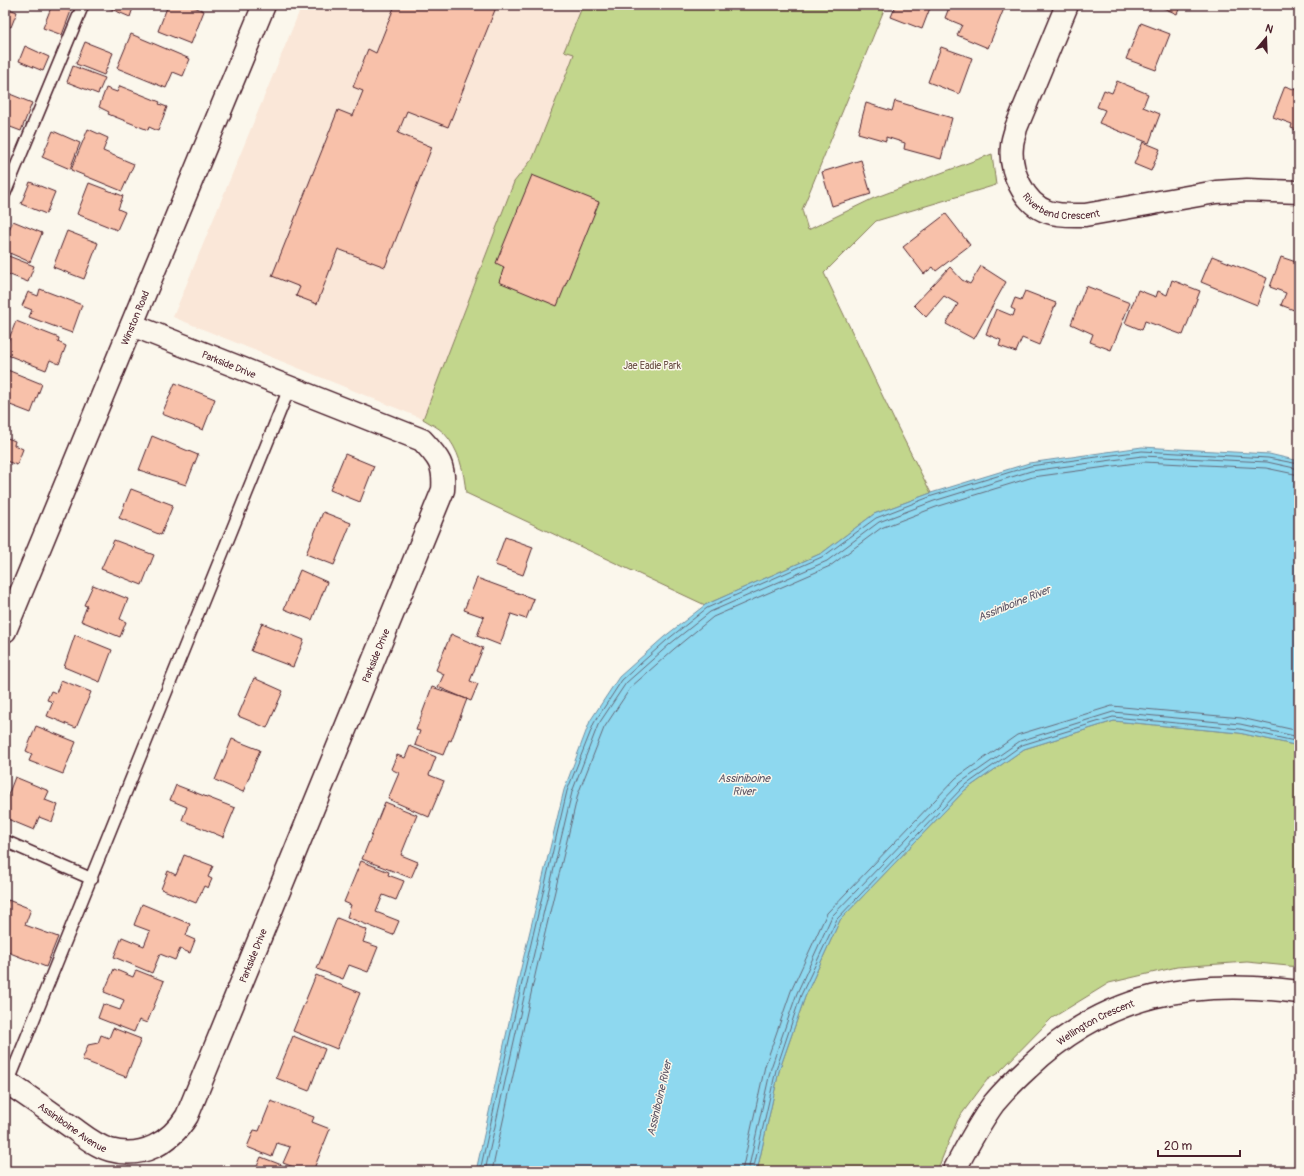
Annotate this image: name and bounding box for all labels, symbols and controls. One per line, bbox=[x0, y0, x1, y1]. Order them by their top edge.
north arrow bbox=[1246, 18, 1286, 58]
text: N bbox=[1263, 22, 1275, 37]
street label: Riverbend Crescent bbox=[1020, 191, 1102, 222]
street label: Winston Road bbox=[119, 289, 152, 347]
street label: Parkside Drive bbox=[200, 349, 257, 381]
park label: Jae Eadie Park bbox=[623, 360, 682, 372]
water label: Assiniboine River bbox=[976, 582, 1054, 624]
street label: Parkside Drive bbox=[360, 627, 393, 685]
water label: Assiniboine River bbox=[718, 772, 771, 798]
street label: Parkside Drive bbox=[237, 927, 270, 985]
street label: Wellington Crescent bbox=[1055, 997, 1137, 1048]
water label: Assiniboine River bbox=[644, 1057, 675, 1137]
street label: Assiniboine Avenue bbox=[36, 1100, 108, 1155]
scale bar bbox=[1158, 1132, 1240, 1158]
text: 20 m bbox=[1164, 1139, 1193, 1154]

